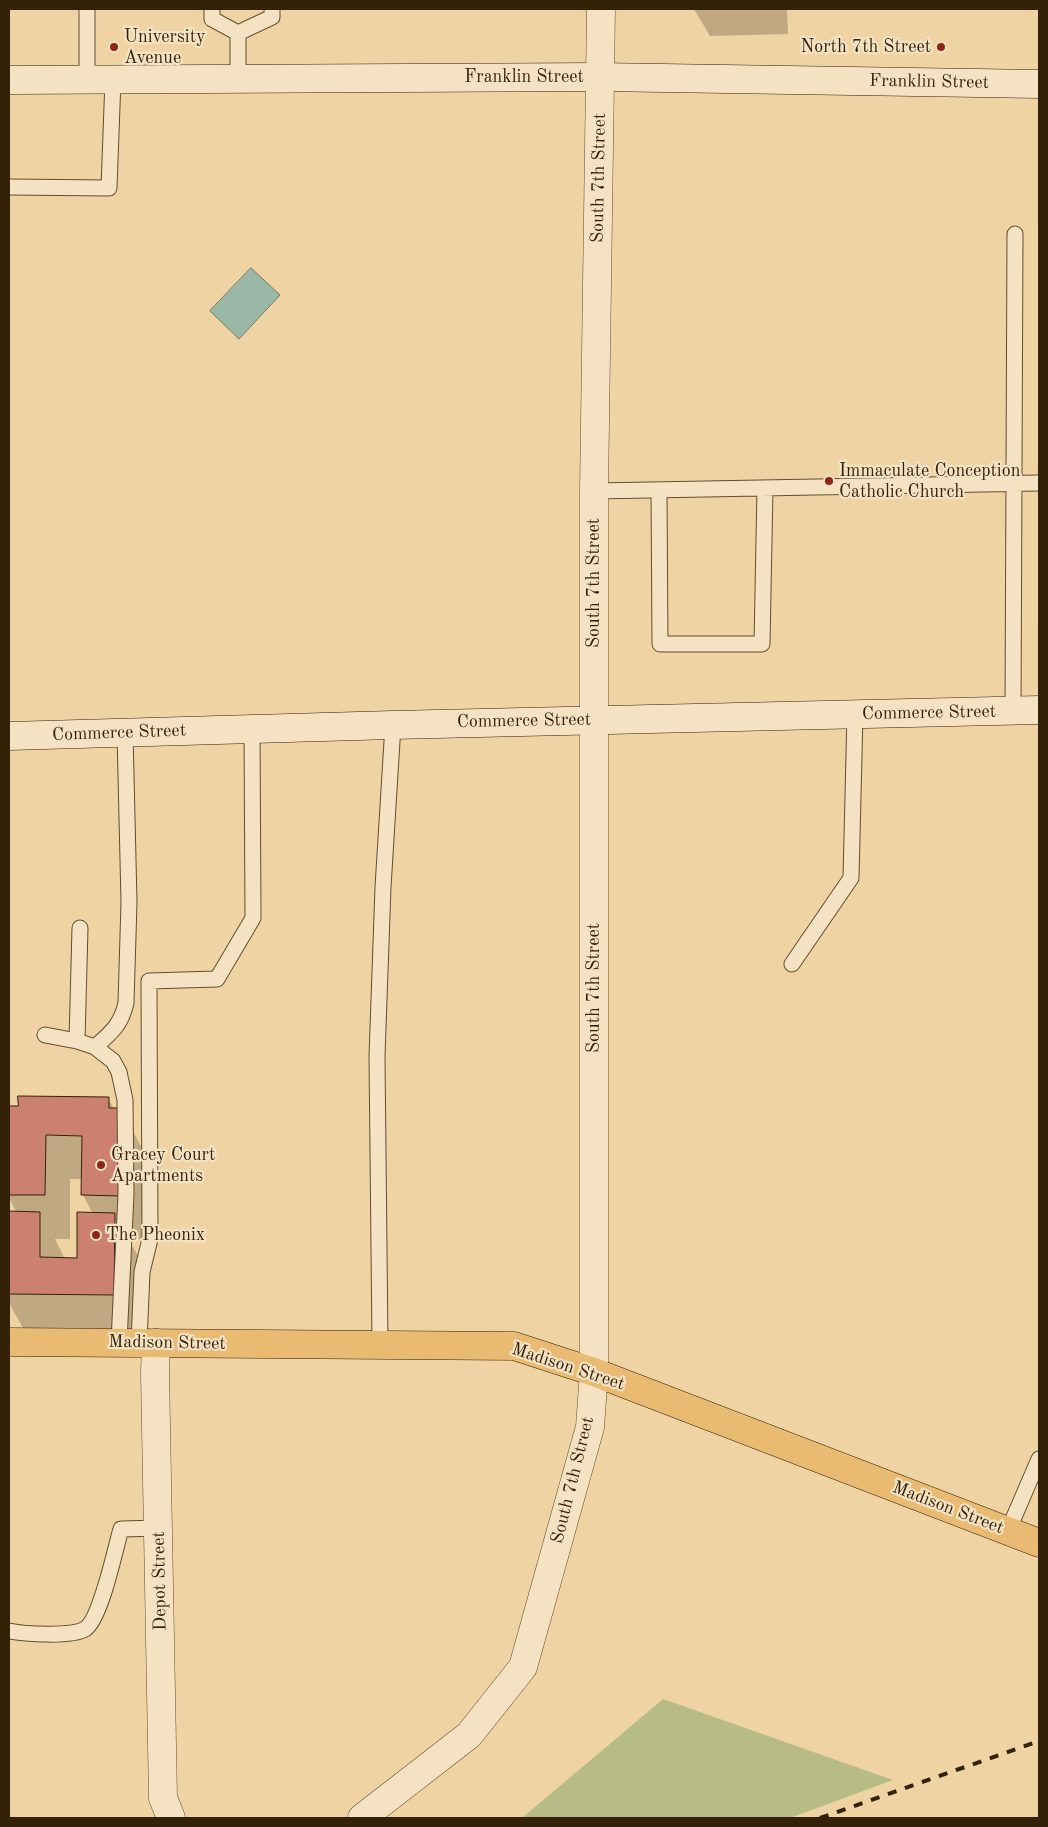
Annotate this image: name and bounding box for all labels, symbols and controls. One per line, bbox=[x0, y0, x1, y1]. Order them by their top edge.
place label: University Avenue bbox=[124, 26, 205, 68]
place label: North 7th Street bbox=[800, 36, 931, 58]
marker: University Avenue bbox=[108, 41, 120, 53]
marker: North 7th Street bbox=[935, 41, 947, 53]
street label: Franklin Street bbox=[464, 66, 584, 88]
street label: Franklin Street bbox=[869, 70, 989, 94]
street label: South 7th Street bbox=[587, 113, 611, 243]
place label: Immaculate Conception Catholic Church bbox=[839, 460, 1020, 502]
marker: Immaculate Conception Catholic Church bbox=[823, 475, 835, 487]
street label: South 7th Street bbox=[583, 518, 605, 648]
street label: Commerce Street bbox=[862, 701, 996, 725]
street label: Commerce Street bbox=[457, 709, 591, 733]
street label: Commerce Street bbox=[52, 720, 186, 746]
street label: South 7th Street bbox=[583, 923, 605, 1053]
place label: Gracey Court Apartments bbox=[111, 1144, 215, 1186]
marker: Gracey Court Apartments bbox=[95, 1159, 107, 1171]
place label: The Pheonix bbox=[106, 1224, 205, 1246]
marker: The Pheonix bbox=[90, 1229, 102, 1241]
street label: Madison Street bbox=[108, 1331, 226, 1355]
street label: Madison Street bbox=[509, 1339, 627, 1395]
street label: South 7th Street bbox=[547, 1414, 599, 1546]
street label: Madison Street bbox=[889, 1477, 1007, 1539]
street label: Depot Street bbox=[148, 1531, 172, 1631]

